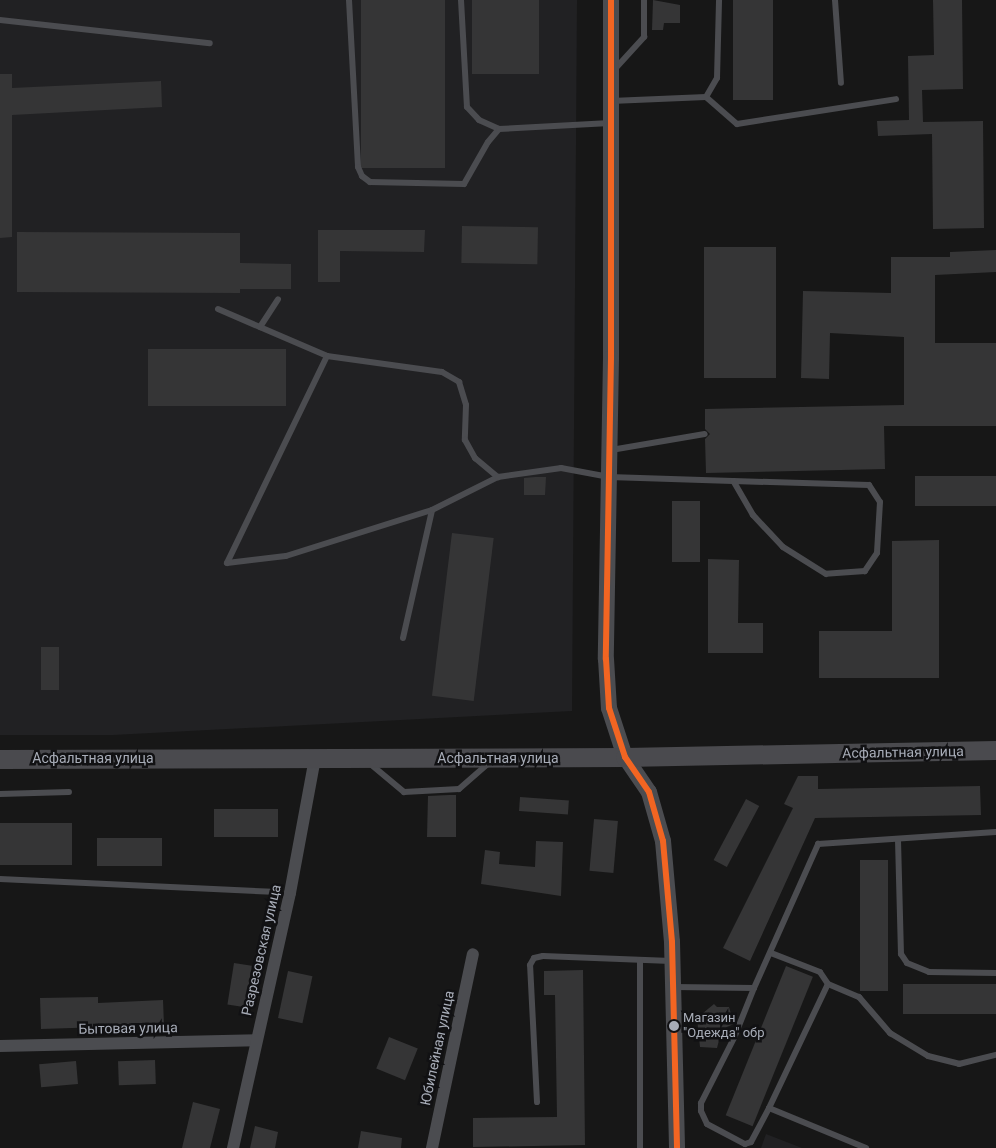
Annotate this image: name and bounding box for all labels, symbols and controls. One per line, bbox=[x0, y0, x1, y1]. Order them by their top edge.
street label: Асфальтная улица bbox=[842, 743, 964, 761]
street label: Асфальтная улица bbox=[32, 750, 154, 766]
street label: Асфальтная улица bbox=[437, 750, 559, 766]
street label: Разрезовская улица bbox=[238, 883, 284, 1017]
street label: Юбилейная улица bbox=[417, 989, 457, 1107]
place label: Магазин "Одежда" обр bbox=[683, 1011, 764, 1042]
street label: Бытовая улица bbox=[78, 1019, 178, 1037]
marker: Магазин "Одежда" обр bbox=[669, 1021, 679, 1031]

